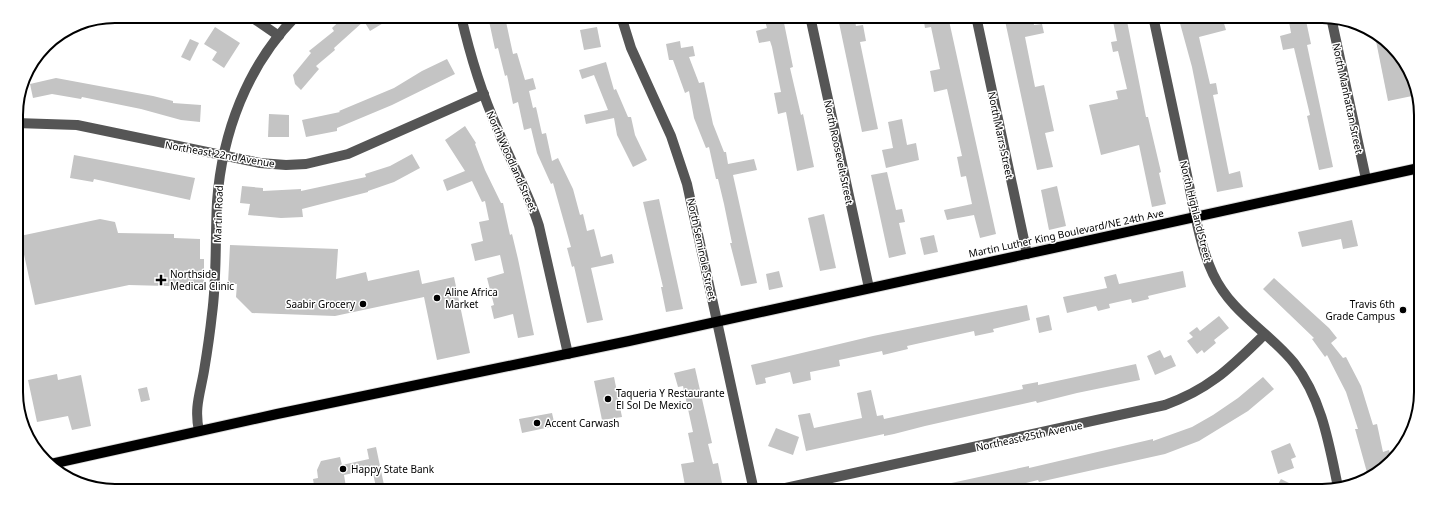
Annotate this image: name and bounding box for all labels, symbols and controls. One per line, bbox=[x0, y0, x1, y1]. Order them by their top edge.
street label: North Manhattan Street bbox=[1329, 42, 1367, 155]
street label: North Marrs Street bbox=[985, 90, 1017, 180]
street label: North Roosevelt Street bbox=[821, 99, 857, 206]
street label: North Woodland Street bbox=[484, 109, 541, 214]
street label: Northeast 22nd Avenue bbox=[164, 137, 276, 171]
street label: North Highland Street bbox=[1177, 159, 1215, 263]
street label: Martin Road bbox=[210, 185, 226, 243]
street label: North Seminole Street bbox=[684, 197, 720, 302]
street label: Martin Luther King Boulevard/NE 24th Ave bbox=[967, 205, 1165, 261]
place label: Northside Medical Clinic bbox=[170, 267, 234, 293]
marker: Northside Medical Clinic bbox=[155, 274, 167, 286]
place label: Aline Africa Market bbox=[445, 285, 498, 311]
marker: Aline Africa Market bbox=[432, 293, 442, 303]
place label: Saabir Grocery bbox=[286, 297, 356, 311]
place label: Travis 6th Grade Campus bbox=[1325, 297, 1395, 323]
marker: Saabir Grocery bbox=[358, 299, 368, 309]
marker: Travis 6th Grade Campus bbox=[1398, 305, 1408, 315]
place label: Taqueria Y Restaurante El Sol De Mexico bbox=[616, 386, 725, 412]
marker: Taqueria Y Restaurante El Sol De Mexico bbox=[603, 394, 613, 404]
place label: Accent Carwash bbox=[545, 416, 620, 430]
marker: Accent Carwash bbox=[532, 418, 542, 428]
street label: Northeast 25th Avenue bbox=[974, 418, 1084, 454]
place label: Happy State Bank bbox=[351, 462, 435, 476]
marker: Happy State Bank bbox=[338, 464, 348, 474]

